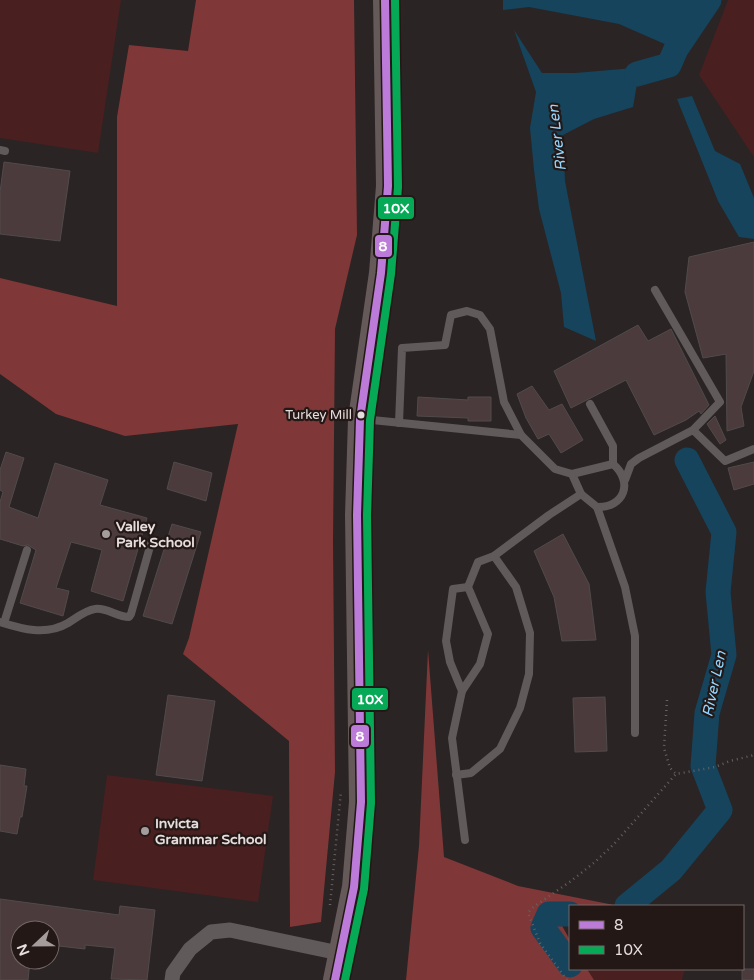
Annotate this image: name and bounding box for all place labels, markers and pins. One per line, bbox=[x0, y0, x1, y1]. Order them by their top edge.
place label: Turkey Mill bbox=[285, 407, 352, 423]
marker: Turkey Mill bbox=[356, 410, 366, 420]
place label: Valley Park School bbox=[116, 518, 195, 551]
marker: Valley Park School bbox=[100, 528, 112, 540]
place label: Invicta Grammar School bbox=[155, 815, 267, 848]
marker: Invicta Grammar School bbox=[139, 825, 151, 837]

